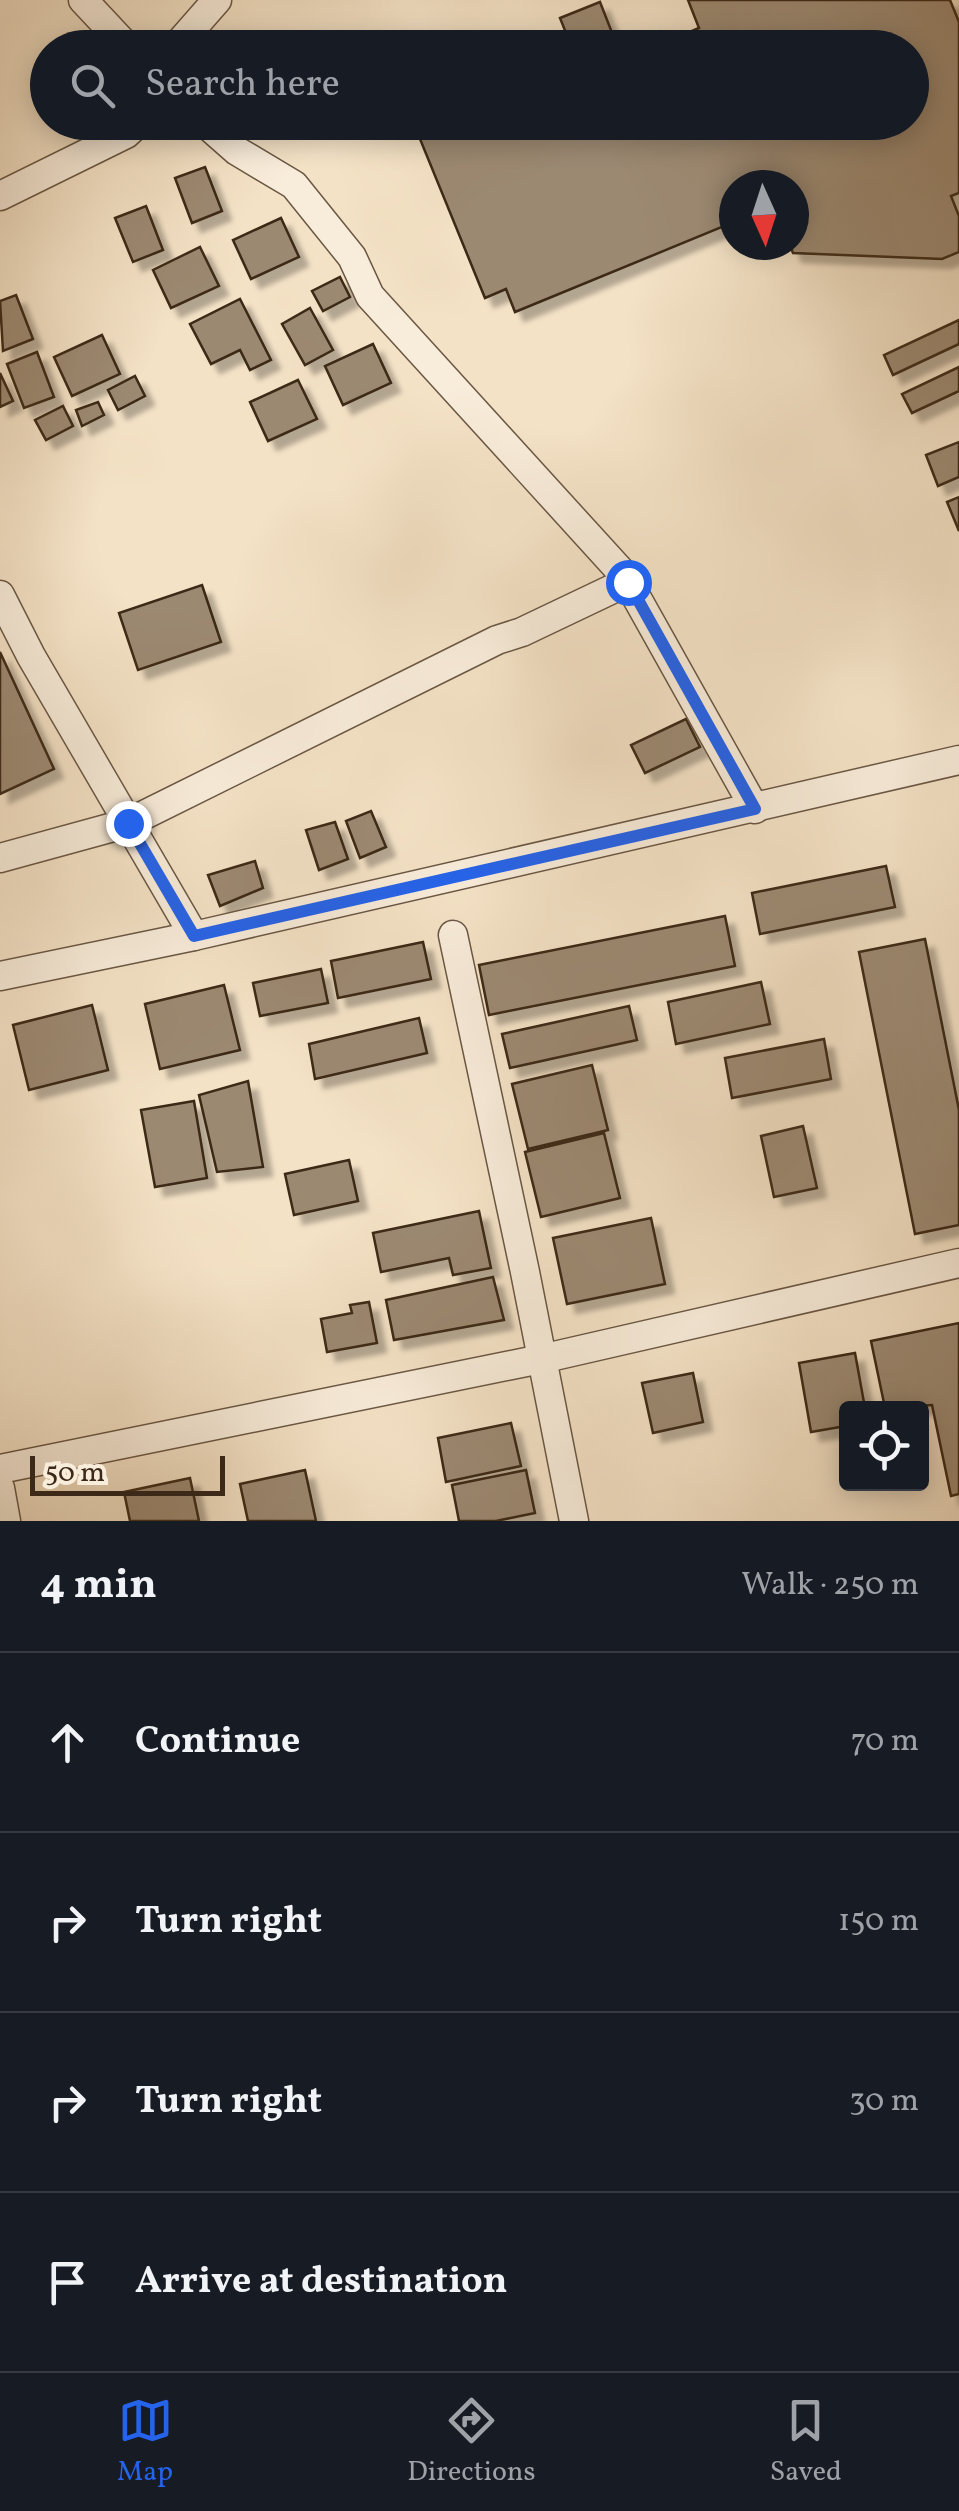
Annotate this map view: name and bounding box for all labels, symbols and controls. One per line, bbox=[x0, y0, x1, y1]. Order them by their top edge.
search box bbox=[30, 30, 929, 140]
icon: search bbox=[65, 58, 120, 113]
text: Search here bbox=[145, 59, 340, 112]
north arrow bbox=[719, 170, 809, 260]
route start bbox=[606, 560, 652, 606]
route end bbox=[106, 801, 152, 847]
map controls bbox=[839, 1401, 929, 1491]
button: locate bbox=[839, 1401, 929, 1491]
scale bar bbox=[30, 1451, 225, 1496]
text: 50 m bbox=[45, 1454, 105, 1493]
text: 4 min bbox=[40, 1557, 157, 1616]
text: Walk · 250 m bbox=[741, 1564, 919, 1608]
icon: ahead bbox=[40, 1715, 95, 1770]
text: Continue bbox=[135, 1716, 300, 1769]
text: 70 m bbox=[851, 1720, 919, 1764]
icon: right bbox=[40, 1895, 95, 1950]
text: Turn right bbox=[135, 1896, 322, 1949]
text: 150 m bbox=[838, 1900, 919, 1944]
icon: right bbox=[40, 2075, 95, 2130]
text: Turn right bbox=[135, 2076, 322, 2129]
text: 30 m bbox=[849, 2080, 919, 2124]
icon: arrive bbox=[40, 2255, 95, 2310]
text: Arrive at destination bbox=[135, 2256, 508, 2309]
tab: Map bbox=[117, 2393, 173, 2492]
tab: Directions bbox=[407, 2393, 536, 2492]
tab: Saved bbox=[770, 2393, 842, 2492]

